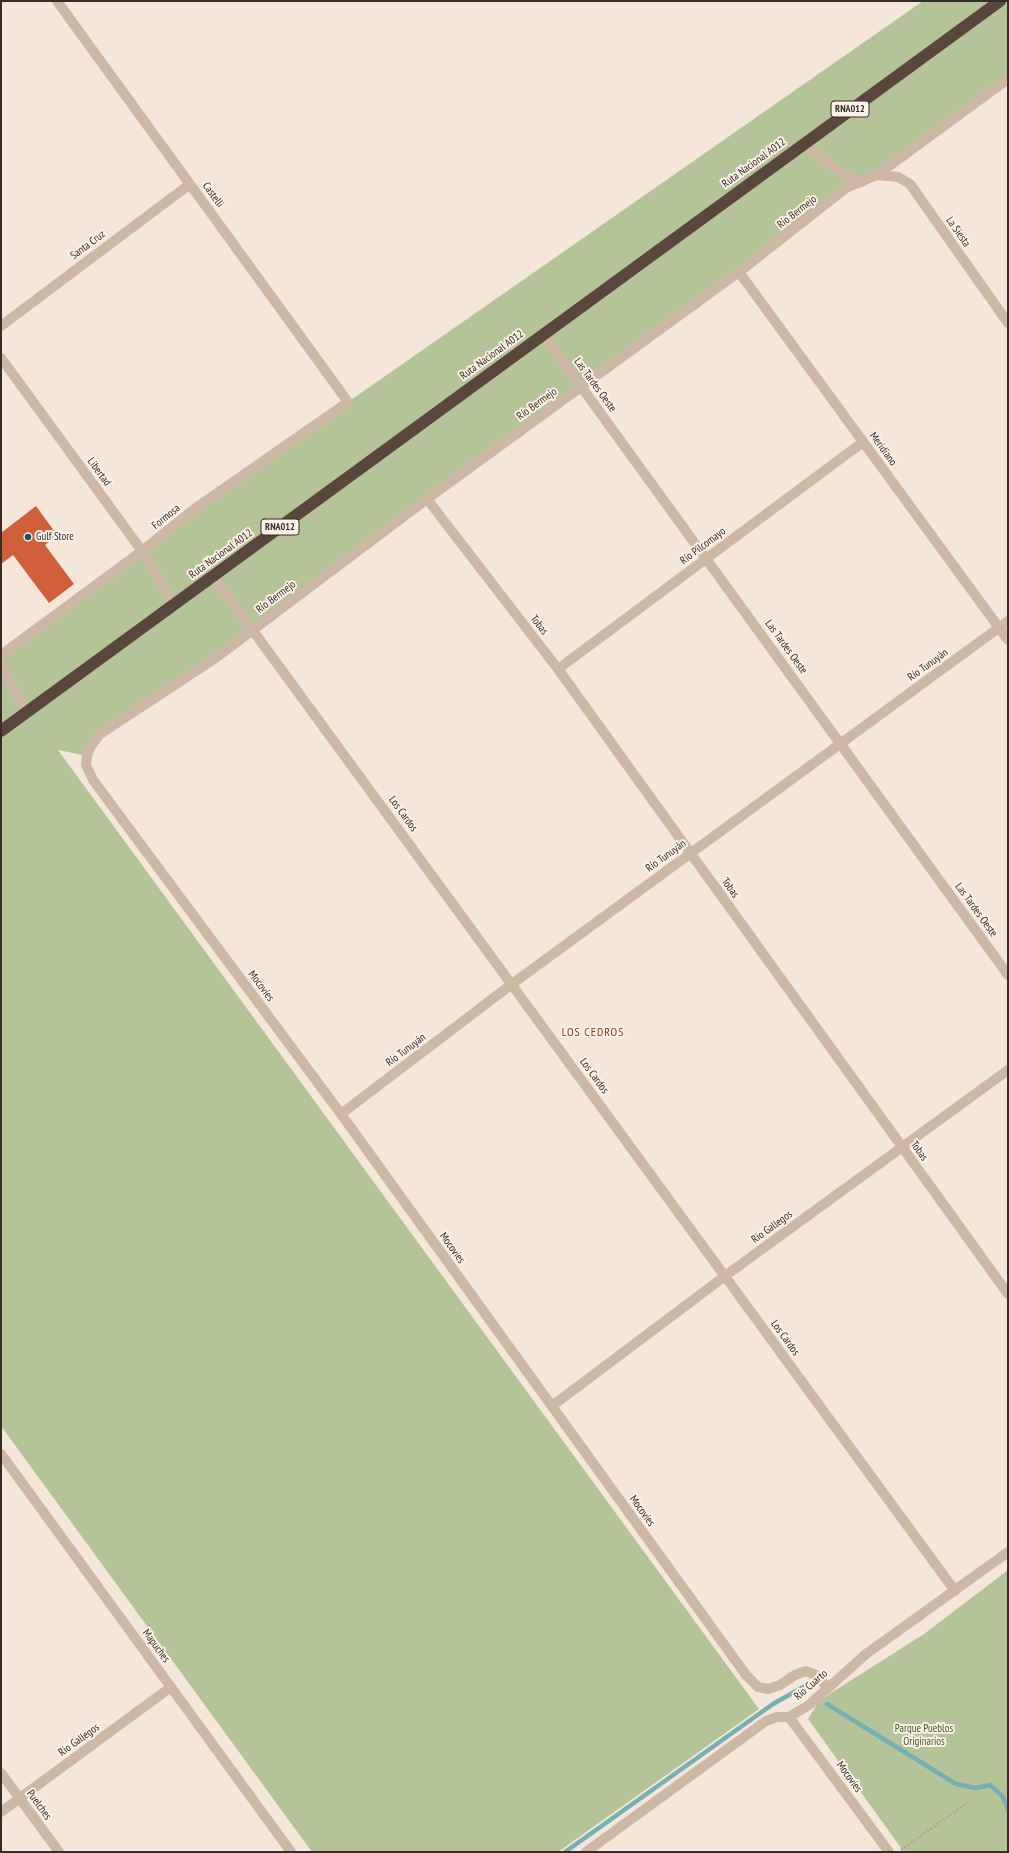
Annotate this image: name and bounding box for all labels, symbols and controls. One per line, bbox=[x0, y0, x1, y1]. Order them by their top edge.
road number: RNA012 bbox=[831, 101, 869, 117]
street label: Ruta Nacional A012 bbox=[720, 136, 788, 190]
street label: Castelli bbox=[199, 180, 227, 210]
street label: Río Bermejo bbox=[775, 193, 819, 231]
street label: La Siesta bbox=[943, 214, 973, 250]
street label: Santa Cruz bbox=[68, 228, 108, 262]
street label: Ruta Nacional A012 bbox=[458, 328, 526, 382]
street label: Las Tardes Oeste bbox=[571, 355, 619, 415]
street label: Río Bermejo bbox=[514, 385, 560, 423]
street label: Meridiano bbox=[866, 430, 900, 468]
street label: Libertad bbox=[84, 455, 114, 489]
street label: Formosa bbox=[149, 502, 183, 532]
road number: RNA012 bbox=[261, 519, 299, 535]
street label: Río Pilcomayo bbox=[678, 525, 728, 567]
street label: Ruta Nacional A012 bbox=[187, 527, 255, 581]
place label: Gulf Store bbox=[36, 530, 74, 544]
marker: Gulf Store bbox=[23, 532, 33, 542]
street label: Río Bermejo bbox=[254, 578, 298, 616]
street label: Tobas bbox=[527, 612, 551, 638]
street label: Las Tardes Oeste bbox=[762, 617, 810, 677]
street label: Río Tunuyán bbox=[905, 646, 951, 684]
street label: Los Cardos bbox=[386, 794, 420, 834]
street label: Río Tunuyán bbox=[643, 837, 689, 875]
street label: Tobas bbox=[718, 875, 742, 901]
street label: Las Tardes Oeste bbox=[952, 880, 1000, 940]
street label: Mocovíes bbox=[245, 968, 277, 1004]
district label: LOS CEDROS bbox=[562, 1026, 624, 1040]
street label: Río Tunuyán bbox=[383, 1031, 429, 1069]
street label: Los Cardos bbox=[577, 1056, 611, 1096]
street label: Tobas bbox=[907, 1138, 931, 1164]
street label: Rio Gallegos bbox=[749, 1208, 795, 1246]
street label: Mocovíes bbox=[436, 1230, 468, 1266]
street label: Los Cardos bbox=[768, 1318, 802, 1358]
street label: Mocovíes bbox=[626, 1493, 658, 1529]
street label: Mapuches bbox=[139, 1627, 173, 1665]
street label: Río Cuarto bbox=[792, 1667, 830, 1703]
street label: Rio Gallegos bbox=[56, 1721, 102, 1759]
park label: Parque Pueblos Originarios bbox=[895, 1722, 953, 1748]
street label: Mocovíes bbox=[833, 1759, 865, 1795]
street label: Puelches bbox=[24, 1788, 54, 1822]

